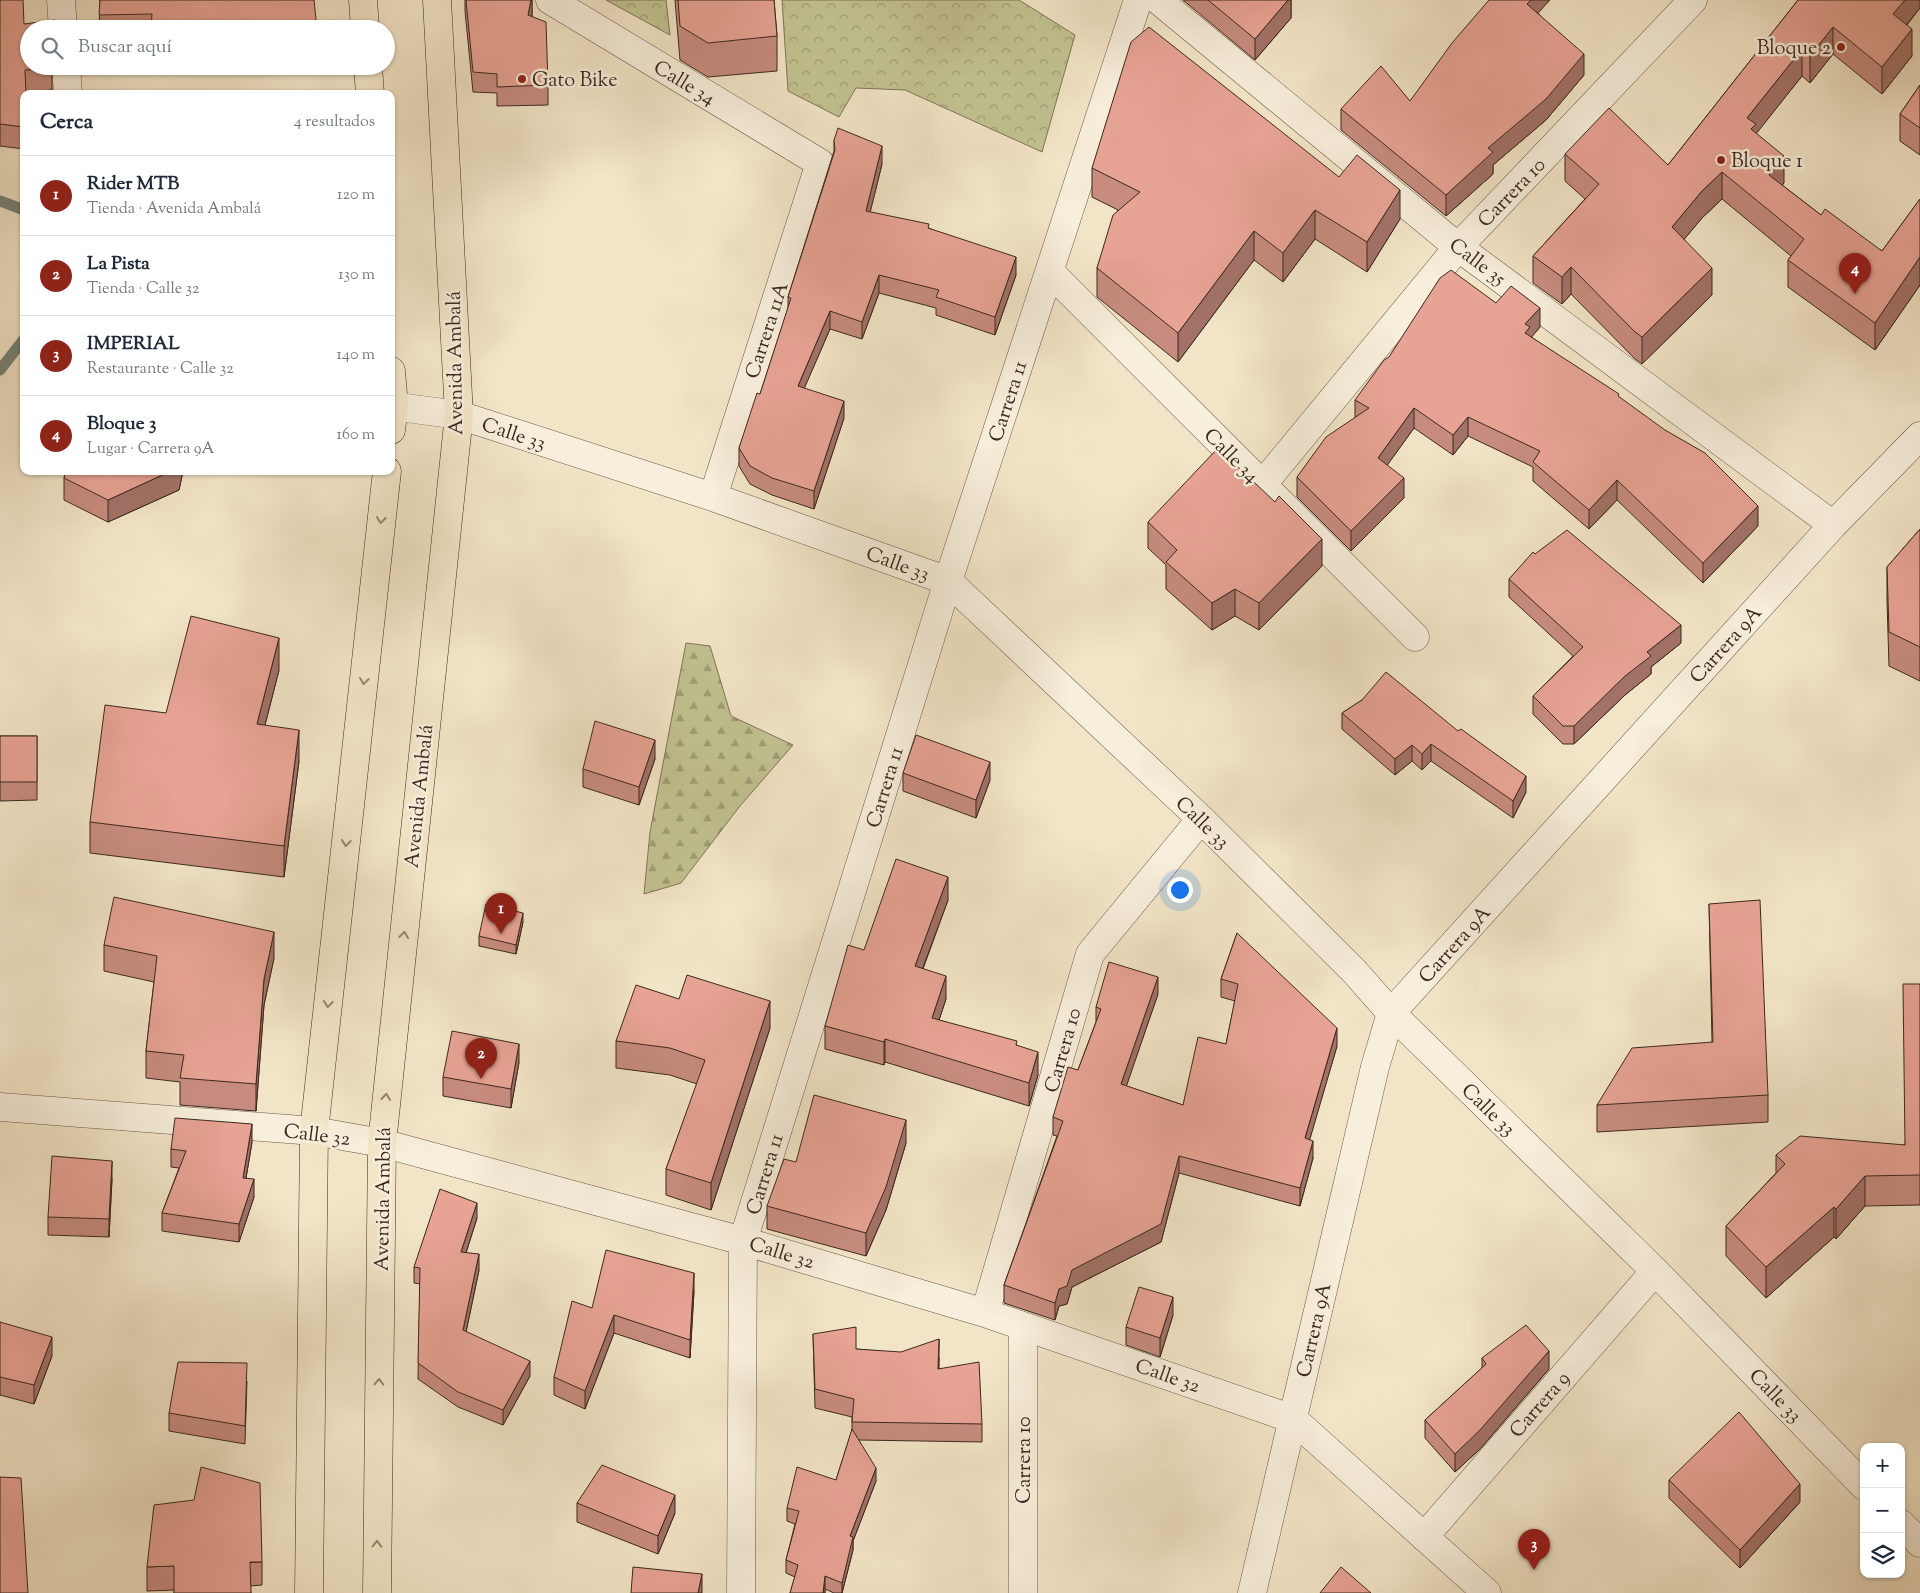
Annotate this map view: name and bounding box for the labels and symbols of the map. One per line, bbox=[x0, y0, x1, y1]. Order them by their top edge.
place label: Bloque 2 bbox=[1757, 35, 1831, 64]
marker: Bloque 2 bbox=[1835, 41, 1847, 53]
street label: Calle 34 bbox=[647, 54, 720, 114]
place label: Gato Bike bbox=[532, 67, 618, 96]
marker: Gato Bike bbox=[516, 73, 528, 85]
place label: Bloque 1 bbox=[1731, 148, 1803, 177]
street label: Carrera 10 bbox=[1472, 152, 1554, 235]
marker: Bloque 1 bbox=[1715, 154, 1727, 166]
street label: Calle 35 bbox=[1442, 232, 1511, 294]
pin: 4 bbox=[1839, 253, 1871, 294]
street label: Carrera 11A bbox=[739, 279, 798, 383]
street label: Avenida Ambalá bbox=[441, 291, 472, 435]
street label: Carrera 11 bbox=[983, 357, 1036, 446]
street label: Calle 33 bbox=[477, 411, 549, 459]
street label: Calle 34 bbox=[1196, 423, 1264, 491]
one-way arrow bbox=[376, 516, 387, 524]
street label: Calle 33 bbox=[861, 540, 933, 590]
street label: Carrera 9A bbox=[1684, 600, 1770, 691]
one-way arrow bbox=[358, 678, 369, 686]
street label: Avenida Ambalá bbox=[399, 723, 442, 869]
street label: Carrera 11 bbox=[860, 743, 913, 832]
street label: Calle 33 bbox=[1168, 791, 1235, 857]
one-way arrow bbox=[341, 839, 352, 847]
your location bbox=[1167, 877, 1193, 903]
pin: 1 bbox=[485, 893, 517, 934]
street label: Carrera 9A bbox=[1413, 900, 1499, 991]
one-way arrow bbox=[398, 931, 409, 939]
one-way arrow bbox=[323, 1001, 334, 1009]
street label: Carrera 10 bbox=[1038, 1005, 1090, 1097]
pin: 2 bbox=[465, 1038, 497, 1079]
street label: Calle 33 bbox=[1454, 1078, 1521, 1144]
one-way arrow bbox=[380, 1093, 391, 1101]
street label: Calle 32 bbox=[282, 1118, 352, 1155]
street label: Avenida Ambalá bbox=[369, 1127, 400, 1271]
street label: Carrera 11 bbox=[740, 1130, 793, 1219]
street label: Calle 32 bbox=[745, 1231, 818, 1278]
street label: Carrera 9A bbox=[1291, 1281, 1340, 1381]
street label: Calle 32 bbox=[1131, 1353, 1204, 1402]
street label: Calle 33 bbox=[1741, 1363, 1807, 1430]
street label: Carrera 9 bbox=[1504, 1366, 1578, 1445]
one-way arrow bbox=[374, 1378, 384, 1386]
street label: Carrera 10 bbox=[1011, 1416, 1040, 1504]
pin: 3 bbox=[1518, 1529, 1550, 1570]
one-way arrow bbox=[372, 1540, 382, 1548]

